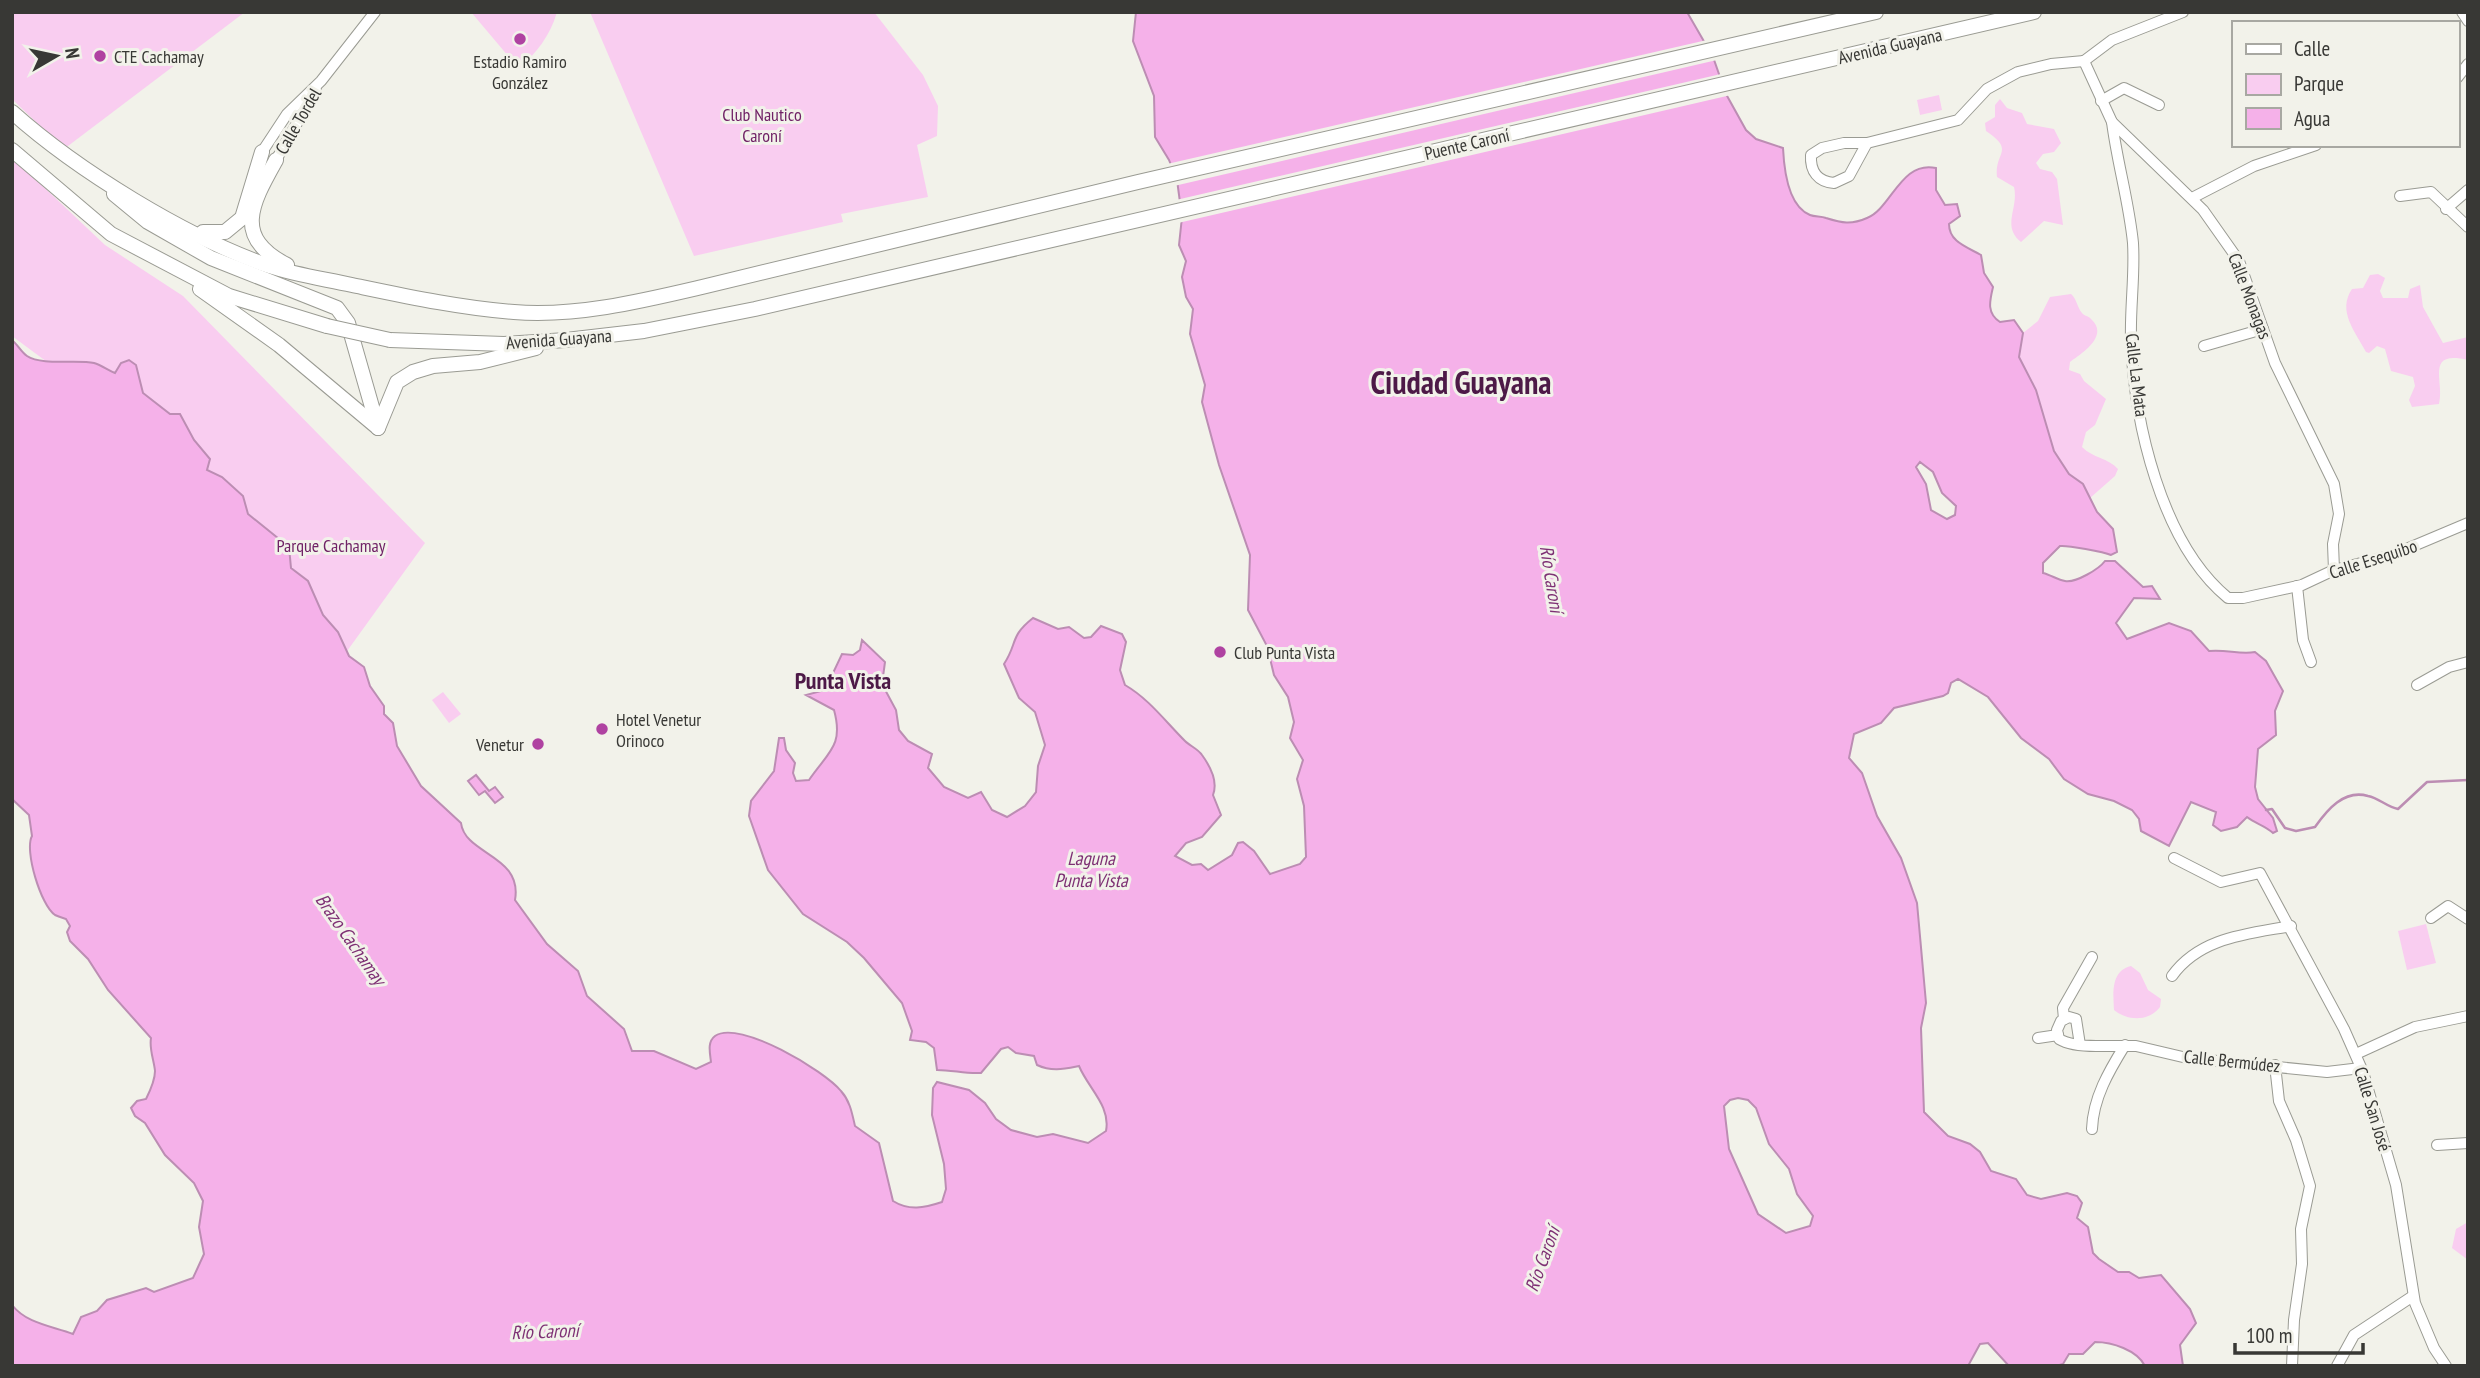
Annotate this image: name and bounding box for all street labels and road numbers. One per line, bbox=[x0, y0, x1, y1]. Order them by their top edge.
street label: Avenida Guayana bbox=[1836, 23, 1944, 69]
street label: Calle Tordel bbox=[270, 83, 327, 158]
street label: Puente Caroní bbox=[1422, 123, 1512, 165]
street label: Calle Monagas bbox=[2223, 250, 2277, 342]
street label: Avenida Guayana bbox=[505, 324, 613, 354]
street label: Calle La Mata bbox=[2120, 332, 2154, 418]
street label: Calle Esequibo bbox=[2326, 534, 2420, 584]
street label: Calle Bermúdez bbox=[2183, 1045, 2281, 1077]
street label: Calle San José bbox=[2349, 1064, 2397, 1154]

